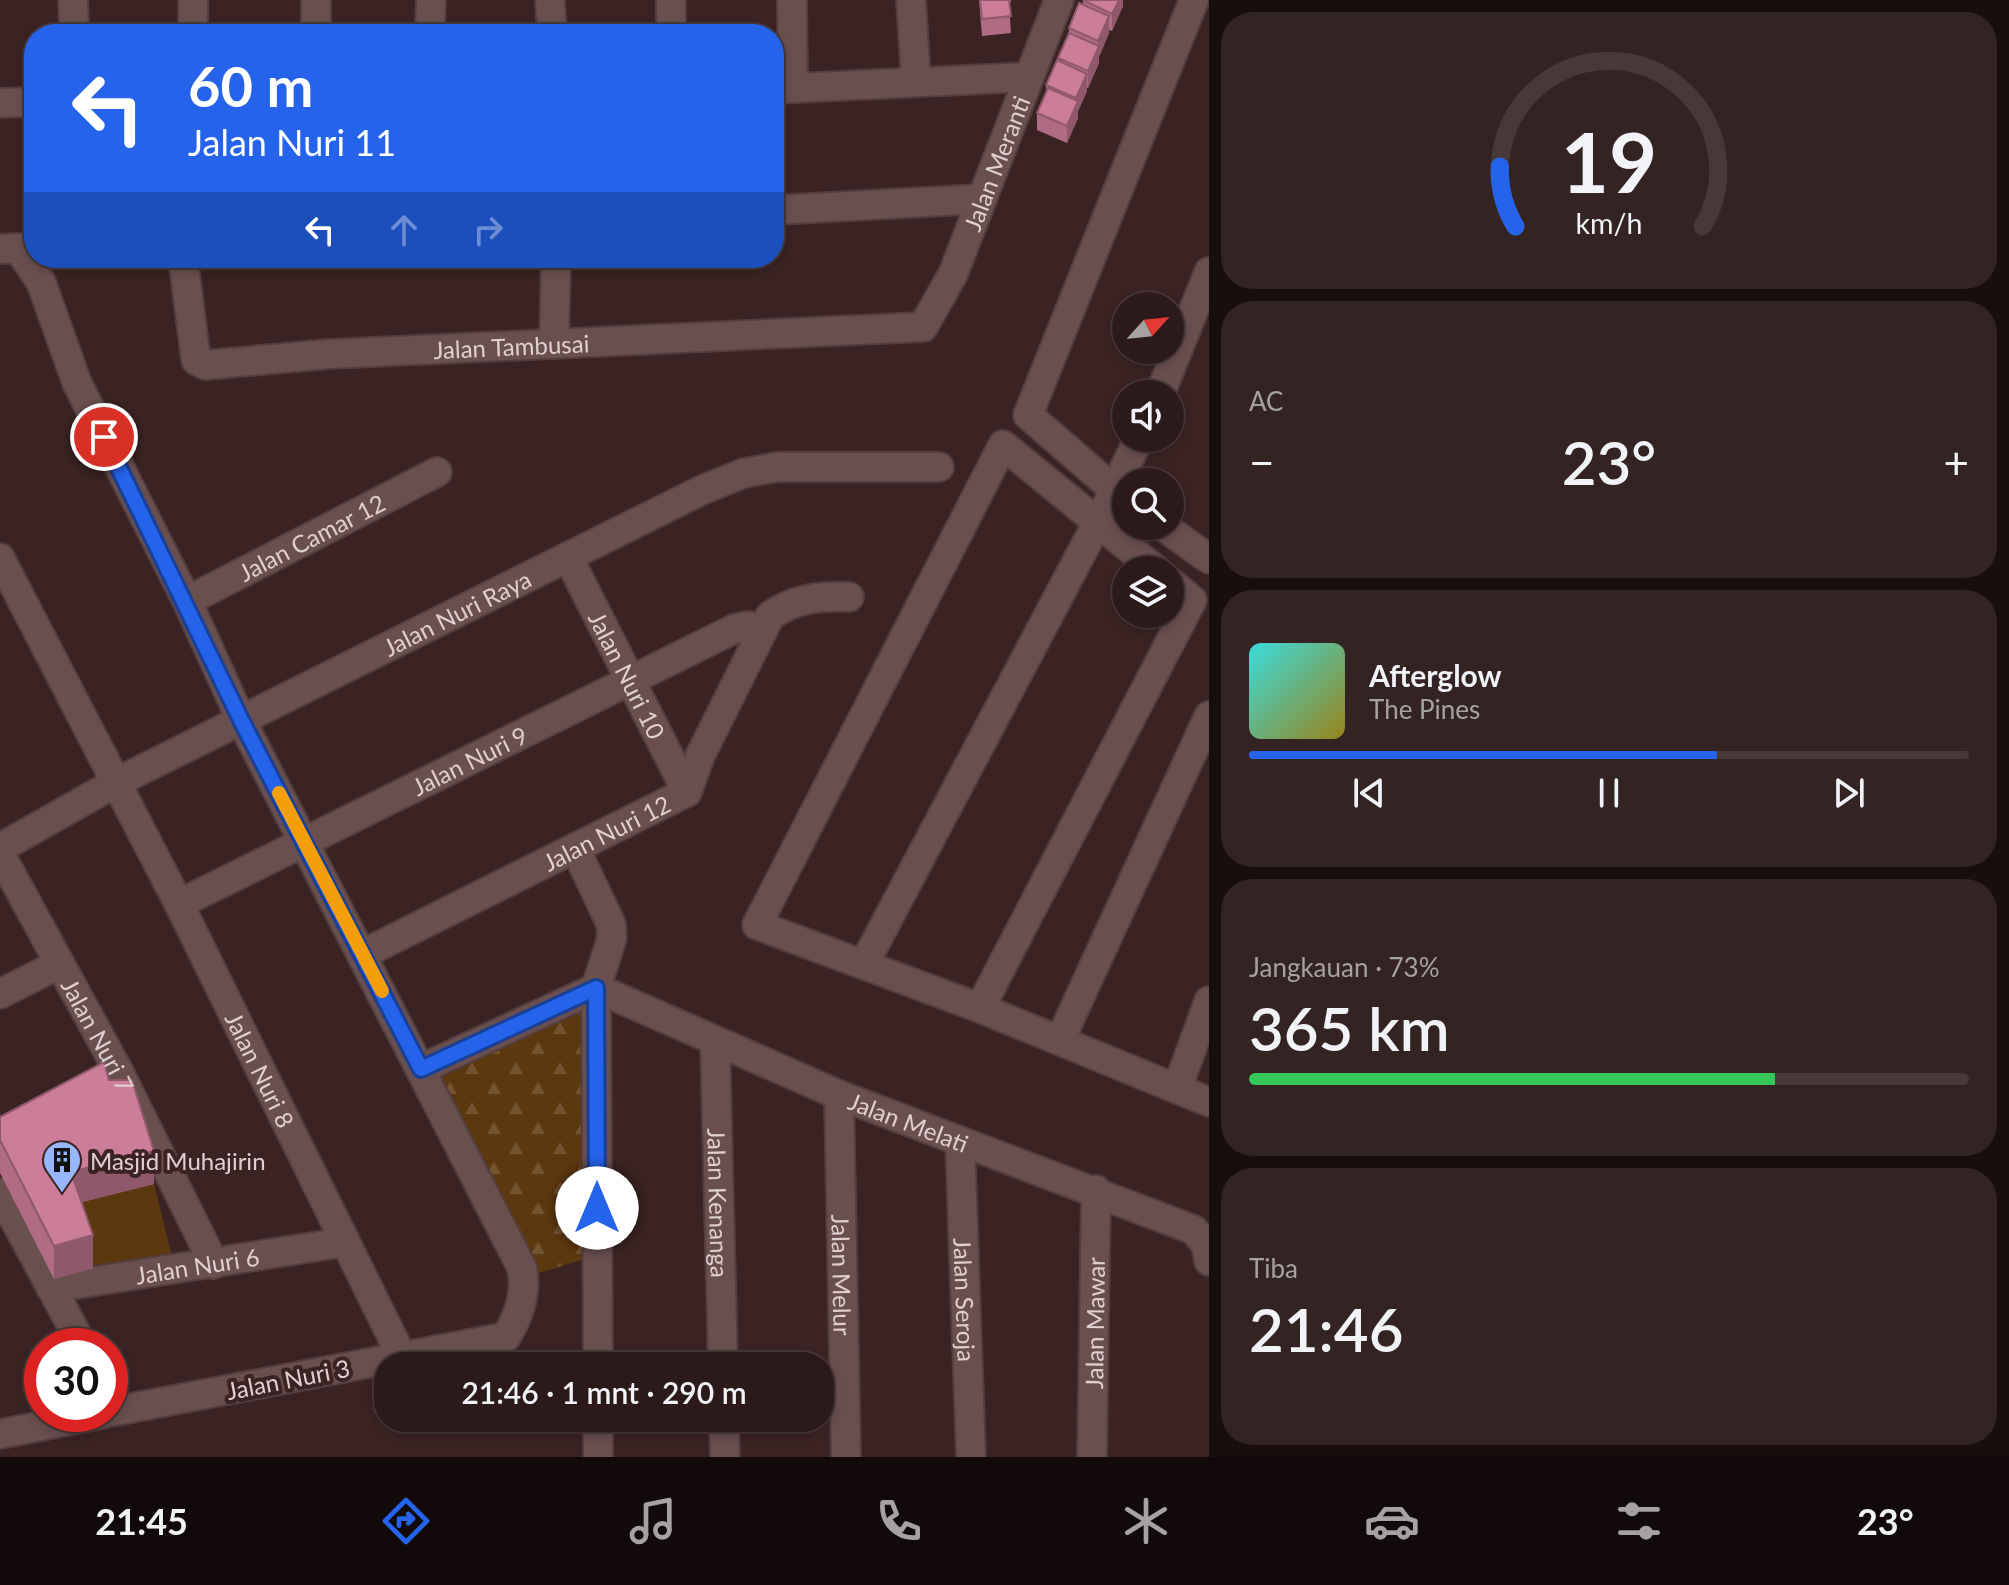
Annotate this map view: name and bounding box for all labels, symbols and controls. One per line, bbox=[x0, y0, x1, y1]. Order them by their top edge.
text: 60 m bbox=[188, 52, 313, 119]
icon: left bbox=[56, 56, 160, 160]
street label: Jalan Meranti bbox=[957, 92, 1035, 235]
text: 19 bbox=[1561, 110, 1657, 210]
text: Jalan Nuri 11 bbox=[188, 120, 396, 164]
text: km/h bbox=[1576, 206, 1642, 240]
icon: left bbox=[298, 208, 342, 252]
icon: ahead bbox=[382, 208, 426, 252]
icon: right bbox=[466, 208, 510, 252]
north arrow bbox=[1112, 292, 1184, 364]
map controls bbox=[1112, 292, 1184, 628]
street label: Jalan Tambusai bbox=[433, 328, 590, 364]
button: sound bbox=[1112, 380, 1184, 452]
text: AC bbox=[1249, 385, 1284, 417]
pin bbox=[70, 403, 138, 471]
icon: arrive bbox=[82, 415, 126, 459]
text: 23° bbox=[1562, 426, 1656, 498]
text: − bbox=[1249, 436, 1275, 488]
text: + bbox=[1943, 436, 1969, 488]
button: search bbox=[1112, 468, 1184, 540]
street label: Jalan Camar 12 bbox=[233, 487, 389, 587]
button: layers bbox=[1112, 556, 1184, 628]
street label: Jalan Nuri Raya bbox=[378, 563, 535, 661]
street label: Jalan Nuri 10 bbox=[583, 606, 672, 743]
text: Afterglow bbox=[1369, 657, 1502, 693]
text: The Pines bbox=[1369, 693, 1480, 725]
street label: Jalan Nuri 9 bbox=[407, 719, 532, 801]
icon: previous bbox=[1347, 771, 1391, 815]
icon: pause bbox=[1587, 771, 1631, 815]
icon: next bbox=[1827, 771, 1871, 815]
street label: Jalan Nuri 12 bbox=[538, 788, 675, 876]
text: Jangkauan · 73% bbox=[1249, 951, 1440, 983]
street label: Jalan Nuri 7 bbox=[56, 973, 141, 1096]
text: 365 km bbox=[1249, 992, 1450, 1064]
street label: Jalan Nuri 8 bbox=[220, 1007, 301, 1132]
street label: Jalan Melati bbox=[845, 1086, 972, 1157]
street label: Jalan Kenanga bbox=[703, 1128, 735, 1278]
building icon: Masjid Muhajirin bbox=[41, 1139, 83, 1194]
place label: Masjid Muhajirin bbox=[90, 1146, 266, 1175]
position arrow bbox=[555, 1166, 639, 1250]
street label: Jalan Melur bbox=[827, 1214, 858, 1336]
street label: Jalan Seroja bbox=[949, 1237, 982, 1362]
street label: Jalan Nuri 6 bbox=[133, 1241, 261, 1289]
text: Tiba bbox=[1249, 1252, 1298, 1284]
street label: Jalan Mawar bbox=[1079, 1257, 1109, 1389]
text: 21:46 bbox=[1249, 1293, 1403, 1365]
speed limit sign: 30 bbox=[24, 1328, 128, 1432]
street label: Jalan Nuri 3 bbox=[224, 1353, 352, 1405]
text: 21:46 · 1 mnt · 290 m bbox=[461, 1374, 747, 1410]
icon: directions bbox=[378, 1493, 434, 1549]
icon: music bbox=[625, 1493, 681, 1549]
icon: phone bbox=[871, 1493, 927, 1549]
icon: climate bbox=[1118, 1493, 1174, 1549]
icon: car bbox=[1364, 1493, 1420, 1549]
icon: filters bbox=[1611, 1493, 1667, 1549]
text: 21:45 bbox=[95, 1499, 188, 1543]
text: 23° bbox=[1857, 1499, 1914, 1543]

